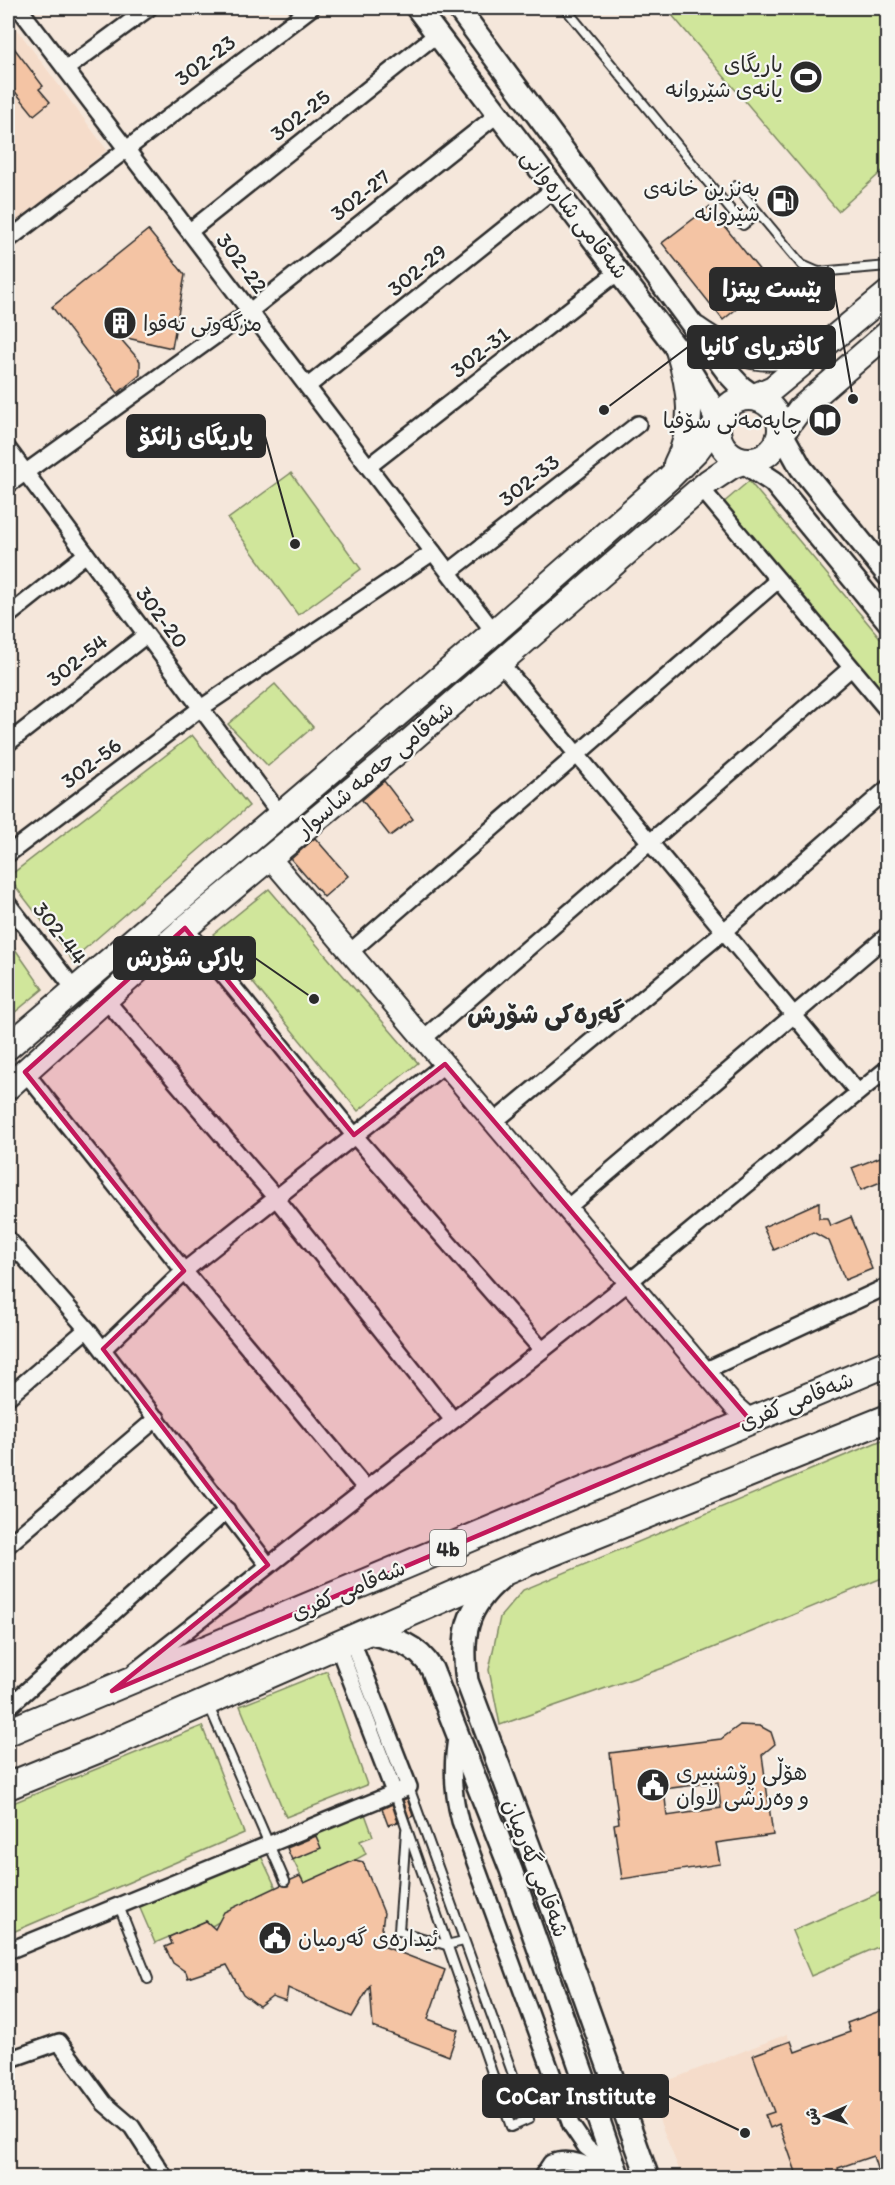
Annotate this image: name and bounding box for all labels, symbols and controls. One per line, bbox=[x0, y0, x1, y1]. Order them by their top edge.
street label: 302-23 bbox=[169, 28, 241, 92]
place label: یاریگای یانەی شێروانە bbox=[666, 51, 783, 103]
sports icon: یاریگای یانەی شێروانە bbox=[788, 59, 824, 95]
street label: 302-25 bbox=[264, 83, 336, 147]
street label: شەقامی شارەوانی bbox=[515, 144, 634, 285]
street label: 302-27 bbox=[325, 163, 395, 227]
place label: بەنزین خانەی شێروانە bbox=[643, 175, 760, 227]
fuel station icon: بەنزین خانەی شێروانە bbox=[765, 183, 801, 219]
street label: 302-22 bbox=[210, 227, 274, 299]
street label: 302-29 bbox=[382, 238, 452, 302]
callout: بێست پیتزا bbox=[710, 268, 834, 310]
text: بێست پیتزا bbox=[722, 274, 822, 304]
building icon: مزگه‌وتی ته‌قوا bbox=[102, 305, 138, 341]
place label: مزگه‌وتی ته‌قوا bbox=[143, 310, 262, 338]
street label: 302-31 bbox=[445, 320, 515, 384]
callout: کافتریای کانیا bbox=[688, 326, 835, 368]
text: کافتریای کانیا bbox=[700, 332, 824, 361]
library icon: چاپەمەنی سۆفیا bbox=[807, 402, 843, 438]
place label: چاپەمەنی سۆفیا bbox=[663, 407, 802, 435]
callout: یاریگای زانکۆ bbox=[127, 415, 265, 457]
text: یاریگای زانکۆ bbox=[137, 422, 253, 452]
street label: 302-33 bbox=[493, 448, 565, 512]
street label: 302-20 bbox=[130, 580, 194, 654]
street label: 302-54 bbox=[41, 628, 113, 692]
street label: شەقامی حەمە شاسوار bbox=[289, 695, 460, 845]
street label: 302-56 bbox=[55, 731, 127, 795]
street label: 302-44 bbox=[27, 896, 93, 970]
callout: پارکی شۆرش bbox=[114, 937, 255, 979]
text: پارکی شۆرش bbox=[126, 943, 244, 973]
district label: گەرەکی شۆرش bbox=[467, 998, 625, 1031]
street label: شەقامی کفری bbox=[735, 1366, 858, 1437]
road number: 4b bbox=[430, 1530, 466, 1566]
street label: شەقامی کفری bbox=[287, 1554, 410, 1627]
place label: هۆڵی ڕۆشنبیری و وەرزشی لاوان bbox=[676, 1757, 809, 1812]
public building icon: هۆڵی ڕۆشنبیری و وەرزشی لاوان bbox=[635, 1767, 671, 1803]
street label: شەقامی گەرمیان bbox=[496, 1795, 575, 1941]
public building icon: ئیدارەی گەرمیان bbox=[257, 1920, 293, 1956]
place label: ئیدارەی گەرمیان bbox=[298, 1925, 438, 1952]
callout: CoCar Institute bbox=[483, 2075, 668, 2117]
text: CoCar Institute bbox=[496, 2081, 656, 2110]
north arrow bbox=[796, 2086, 856, 2146]
text: ش bbox=[802, 2107, 821, 2126]

